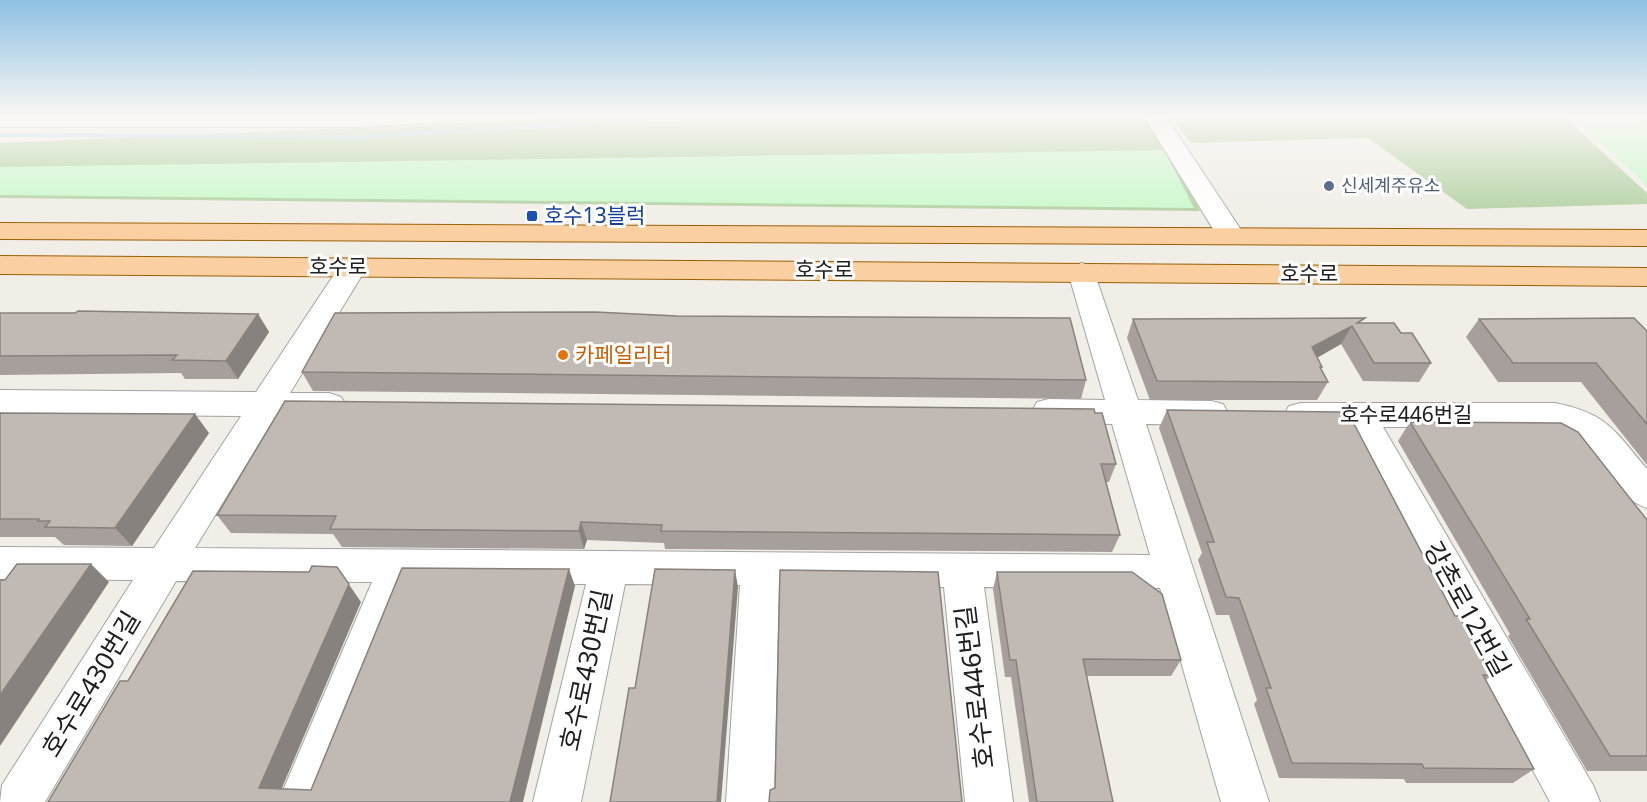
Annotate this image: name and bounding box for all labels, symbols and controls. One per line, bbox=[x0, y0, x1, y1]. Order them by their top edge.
place label: 신세계주유소 bbox=[1341, 173, 1440, 197]
marker: 신세계주유소 bbox=[1322, 179, 1336, 193]
place label: 호수13블럭 bbox=[544, 201, 645, 229]
marker: 호수13블럭 bbox=[525, 209, 539, 223]
street label: 호수로 bbox=[309, 252, 367, 280]
street label: 호수로 bbox=[795, 255, 853, 283]
street label: 호수로 bbox=[1280, 259, 1338, 287]
place label: 카페일리터 bbox=[575, 340, 672, 368]
marker: 카페일리터 bbox=[556, 348, 570, 362]
street label: 호수로446번길 bbox=[1340, 400, 1472, 428]
street label: 강촌로12번길 bbox=[1416, 534, 1520, 683]
street label: 호수로430번길 bbox=[550, 586, 620, 754]
street label: 호수로446번길 bbox=[946, 603, 1002, 771]
street label: 호수로430번길 bbox=[32, 604, 148, 763]

